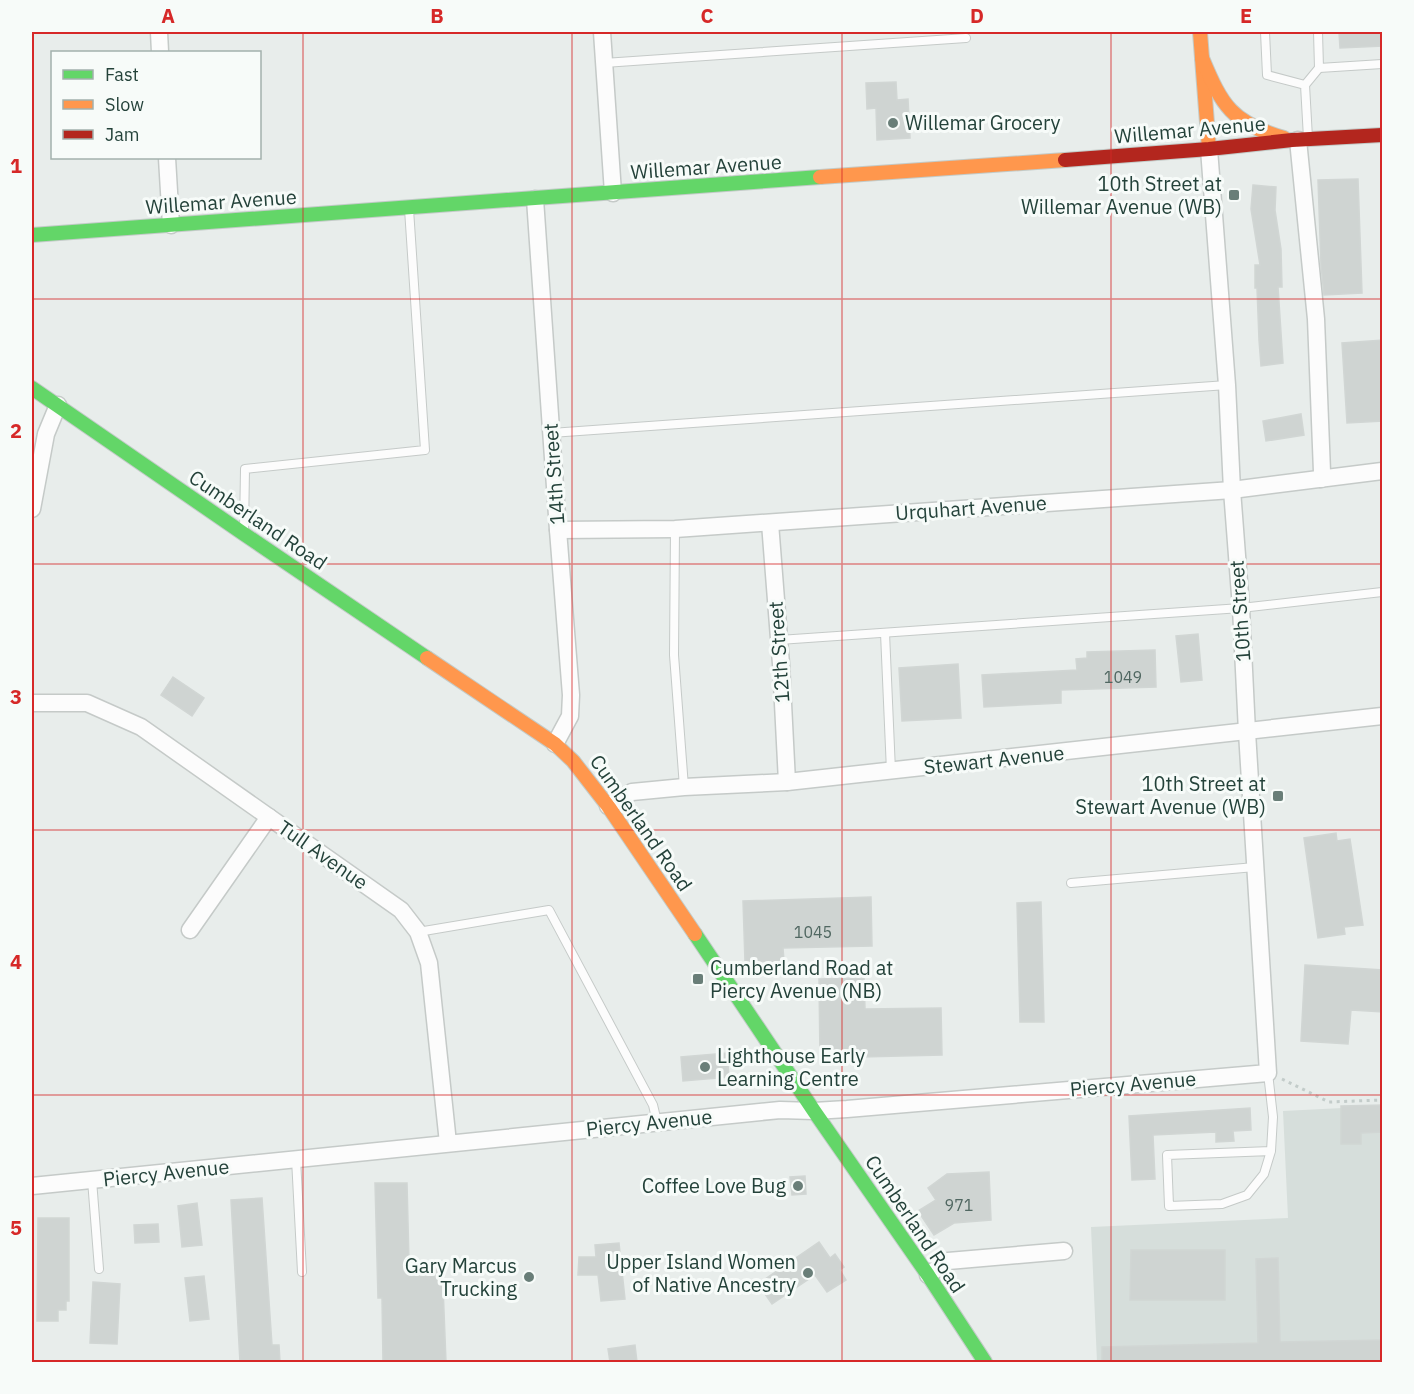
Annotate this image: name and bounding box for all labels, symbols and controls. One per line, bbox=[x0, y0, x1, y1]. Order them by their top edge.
text: A bbox=[161, 2, 175, 29]
text: B bbox=[430, 2, 444, 29]
text: C bbox=[700, 2, 714, 29]
text: D bbox=[970, 2, 984, 29]
text: E bbox=[1240, 2, 1252, 29]
legend bbox=[51, 51, 261, 159]
text: Fast bbox=[105, 63, 139, 86]
text: Slow bbox=[105, 93, 144, 116]
place label: Willemar Grocery bbox=[905, 109, 1061, 136]
street label: Willemar Avenue bbox=[1113, 109, 1267, 150]
marker: Willemar Grocery bbox=[886, 116, 900, 130]
text: Jam bbox=[105, 123, 140, 146]
street label: Willemar Avenue bbox=[629, 148, 783, 185]
text: 1 bbox=[10, 152, 22, 179]
place label: 10th Street at Willemar Avenue (WB) bbox=[1021, 170, 1222, 220]
street label: Willemar Avenue bbox=[144, 183, 298, 220]
marker: 10th Street at Willemar Avenue (WB) bbox=[1227, 188, 1241, 202]
text: 2 bbox=[10, 417, 22, 444]
street label: 14th Street bbox=[536, 422, 571, 526]
street label: Cumberland Road bbox=[184, 463, 333, 576]
street label: Urquhart Avenue bbox=[894, 489, 1048, 526]
street label: 10th Street bbox=[1222, 559, 1257, 663]
street label: 12th Street bbox=[761, 600, 796, 704]
house number: 1049 bbox=[1104, 667, 1142, 687]
text: 3 bbox=[10, 683, 22, 710]
street label: Stewart Avenue bbox=[922, 739, 1066, 780]
street label: Cumberland Road bbox=[584, 749, 699, 896]
place label: 10th Street at Stewart Avenue (WB) bbox=[1075, 770, 1266, 820]
marker: 10th Street at Stewart Avenue (WB) bbox=[1271, 789, 1285, 803]
street label: Tull Avenue bbox=[273, 814, 374, 896]
house number: 1045 bbox=[794, 922, 832, 942]
text: 4 bbox=[10, 948, 22, 975]
place label: Cumberland Road at Piercy Avenue (NB) bbox=[710, 954, 893, 1004]
marker: Cumberland Road at Piercy Avenue (NB) bbox=[691, 972, 705, 986]
place label: Lighthouse Early Learning Centre bbox=[717, 1042, 865, 1092]
marker: Lighthouse Early Learning Centre bbox=[698, 1060, 712, 1074]
street label: Piercy Avenue bbox=[1069, 1065, 1197, 1102]
street label: Piercy Avenue bbox=[584, 1102, 713, 1143]
street label: Cumberland Road bbox=[859, 1149, 972, 1298]
street label: Piercy Avenue bbox=[101, 1152, 230, 1193]
place label: Coffee Love Bug bbox=[642, 1172, 786, 1199]
marker: Coffee Love Bug bbox=[791, 1179, 805, 1193]
house number: 971 bbox=[945, 1195, 973, 1215]
text: 5 bbox=[10, 1214, 22, 1241]
place label: Upper Island Women of Native Ancestry bbox=[606, 1248, 796, 1298]
place label: Gary Marcus Trucking bbox=[405, 1252, 517, 1302]
marker: Upper Island Women of Native Ancestry bbox=[801, 1266, 815, 1280]
marker: Gary Marcus Trucking bbox=[522, 1270, 536, 1284]

